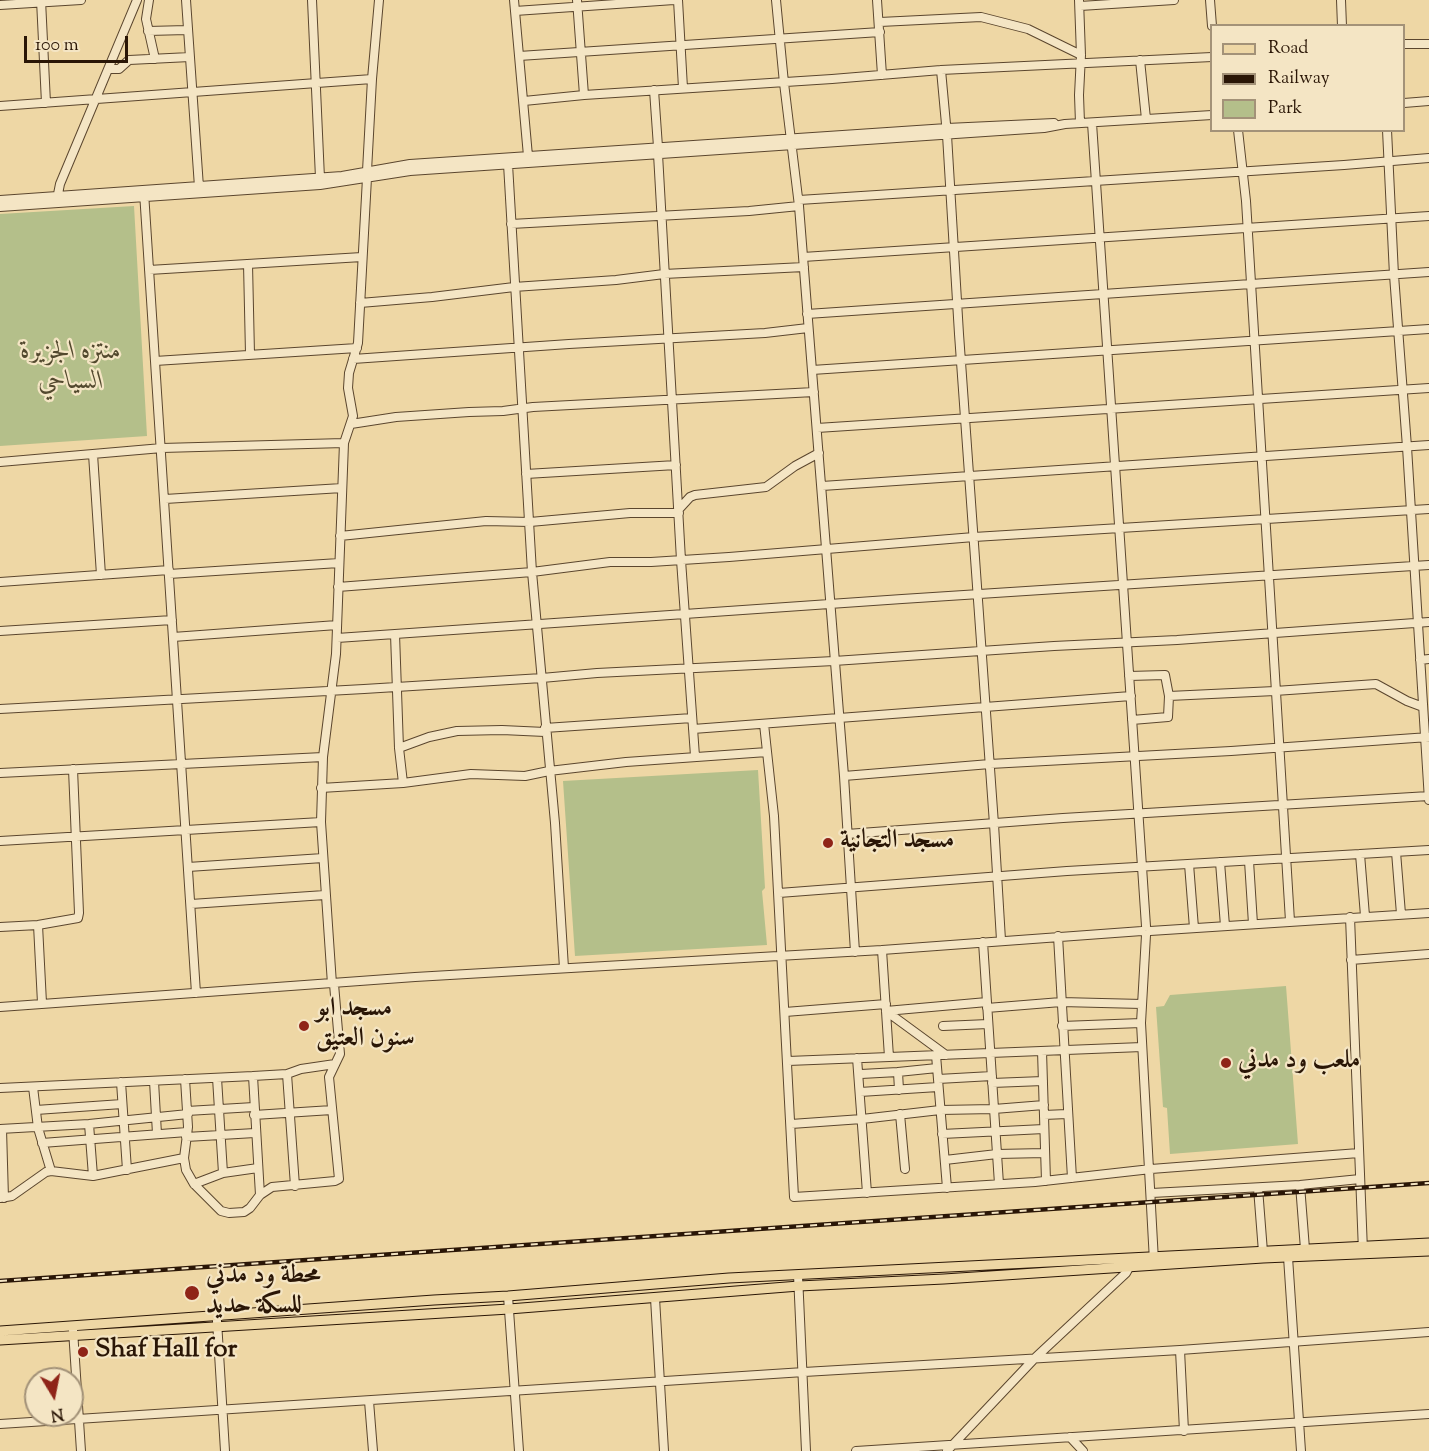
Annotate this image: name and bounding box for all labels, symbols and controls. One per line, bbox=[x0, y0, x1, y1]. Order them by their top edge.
scale bar bbox=[27, 24, 130, 62]
legend bbox=[1210, 24, 1405, 132]
text: 100 m bbox=[35, 33, 79, 59]
text: Road bbox=[1268, 36, 1308, 62]
text: Railway bbox=[1268, 66, 1330, 92]
text: Park bbox=[1268, 96, 1302, 122]
park label: منتزه الجزيرة السياحي bbox=[21, 338, 121, 400]
place label: مسجد التجانية bbox=[840, 827, 954, 859]
marker: مسجد التجانية bbox=[821, 836, 835, 850]
place label: مسجد ابو سنون العتيق bbox=[316, 995, 415, 1056]
marker: مسجد ابو سنون العتيق bbox=[297, 1019, 311, 1033]
place label: ملعب ود مدني bbox=[1238, 1047, 1360, 1079]
marker: ملعب ود مدني bbox=[1219, 1056, 1233, 1070]
place label: محطة ود مدني للسكة حديد bbox=[206, 1262, 321, 1324]
marker: محطة ود مدني للسكة حديد bbox=[183, 1284, 201, 1302]
place label: Shaf Hall for bbox=[95, 1336, 237, 1368]
marker: Shaf Hall for bbox=[76, 1345, 90, 1359]
north arrow bbox=[24, 1367, 84, 1427]
text: N bbox=[49, 1401, 65, 1426]

